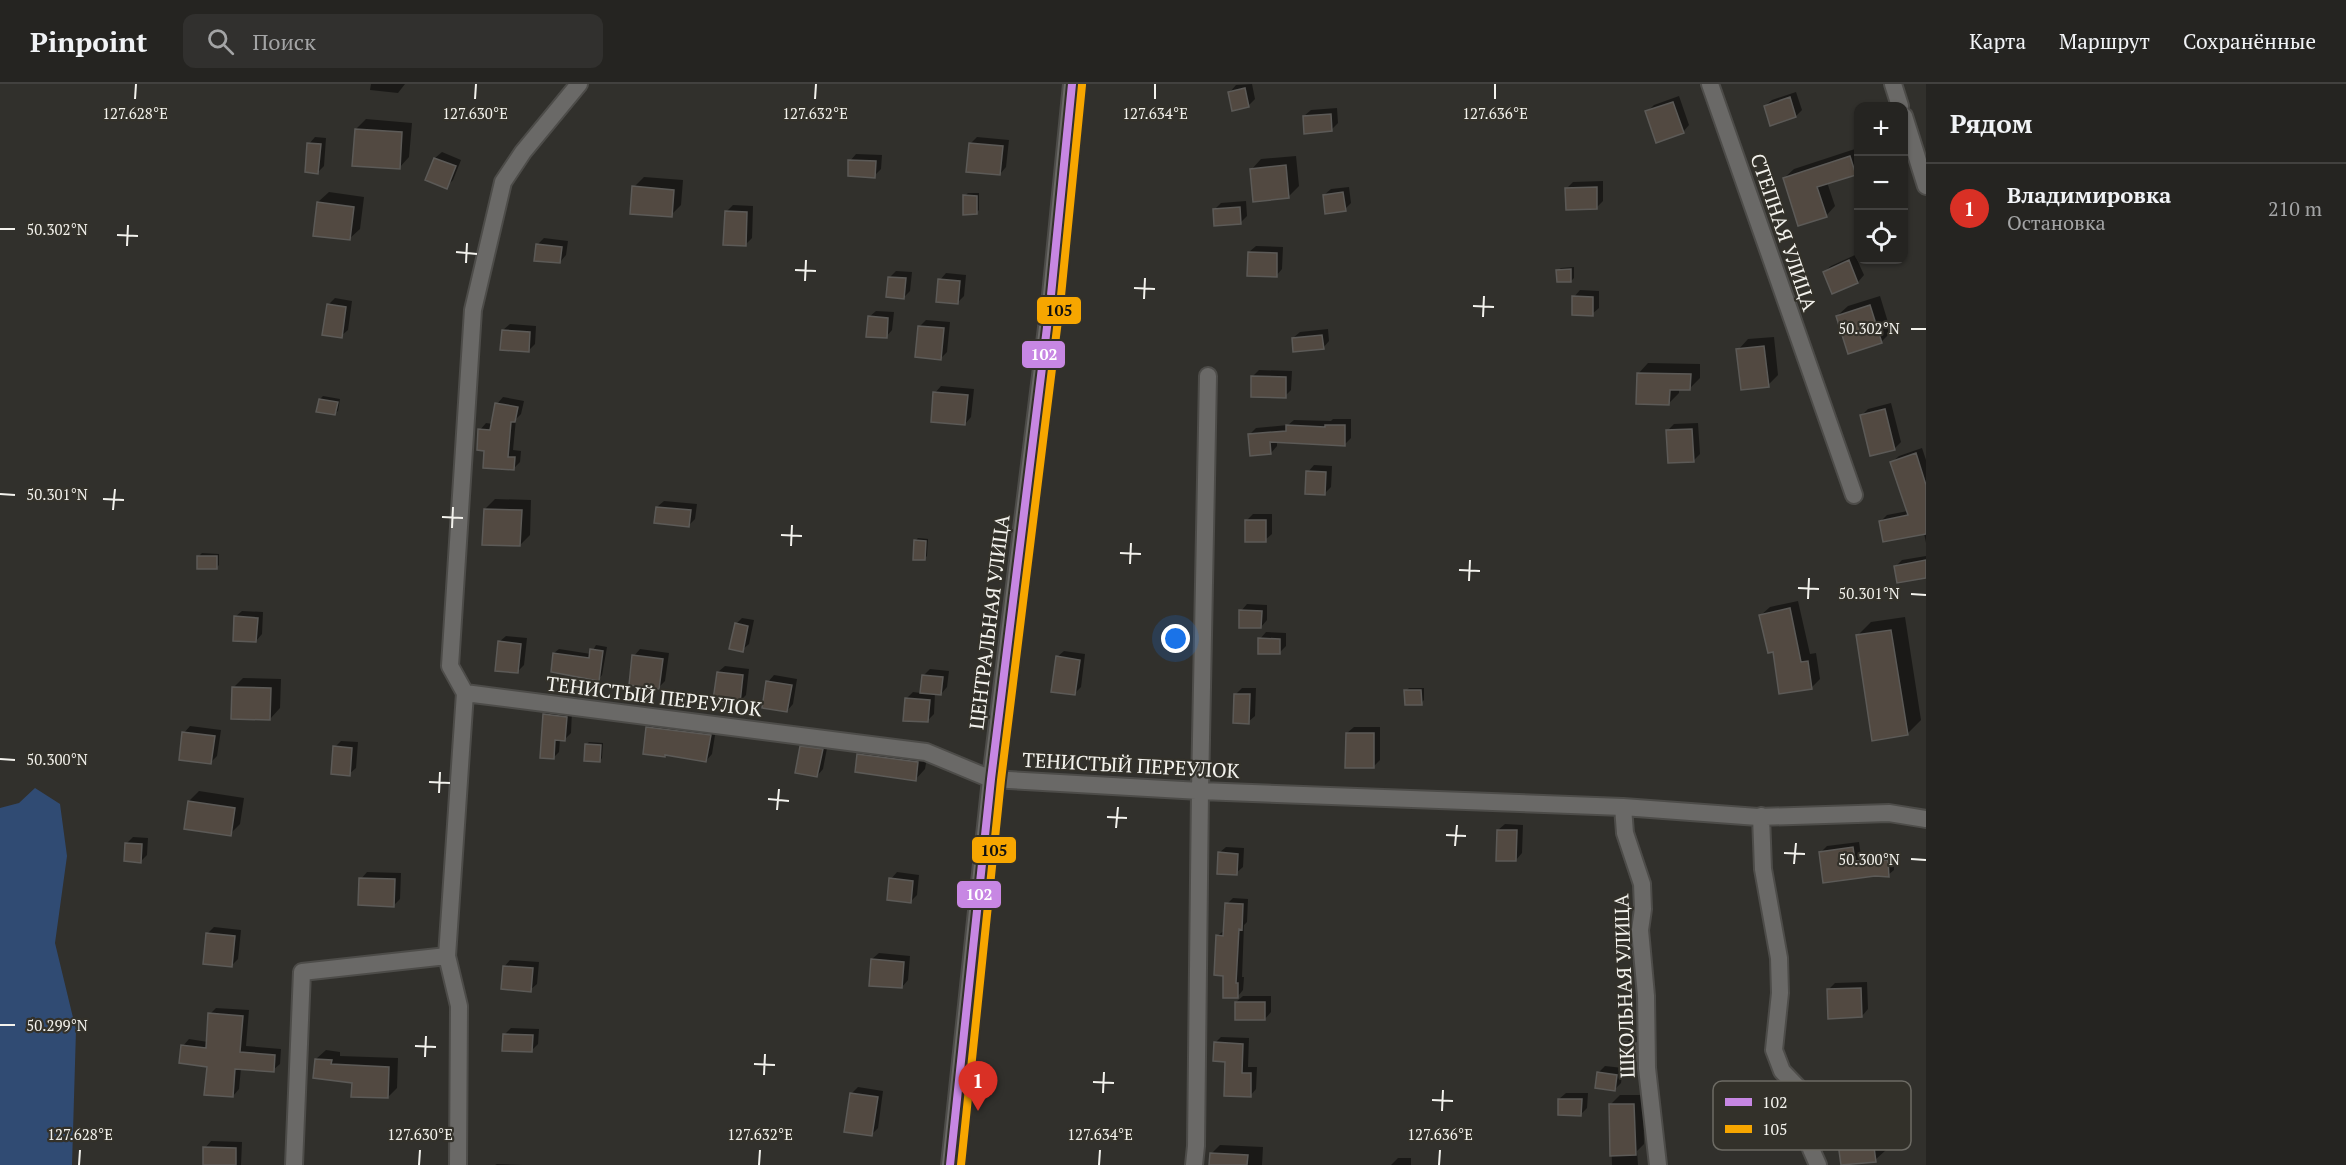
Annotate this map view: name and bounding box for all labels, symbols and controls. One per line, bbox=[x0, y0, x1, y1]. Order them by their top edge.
search box bbox=[183, 14, 603, 68]
text: Pinpoint bbox=[30, 23, 147, 60]
icon: search bbox=[204, 25, 237, 58]
text: Поиск bbox=[252, 27, 316, 56]
text: Карта bbox=[1969, 27, 2026, 55]
text: Маршрут bbox=[2059, 27, 2150, 55]
text: Сохранённые bbox=[2183, 27, 2316, 55]
map controls bbox=[1854, 102, 1908, 264]
button: + bbox=[1854, 102, 1908, 156]
text: 127.628°E bbox=[102, 103, 168, 123]
text: 127.630°E bbox=[442, 103, 508, 123]
text: 127.632°E bbox=[782, 103, 848, 123]
text: 127.634°E bbox=[1122, 103, 1188, 123]
text: 127.636°E bbox=[1462, 103, 1528, 123]
text: Рядом bbox=[1950, 106, 2033, 140]
street label: СТЕПНАЯ УЛИЦА bbox=[1744, 150, 1824, 315]
button: − bbox=[1854, 156, 1908, 210]
text: Владимировка bbox=[2007, 180, 2171, 209]
text: 1 bbox=[1964, 195, 1975, 222]
text: 210 m bbox=[2268, 195, 2322, 222]
text: Остановка bbox=[2007, 209, 2106, 236]
button: locate bbox=[1854, 210, 1908, 264]
text: 50.302°N bbox=[26, 219, 88, 239]
line badge: 105 bbox=[1036, 296, 1082, 325]
text: 105 bbox=[1045, 299, 1073, 321]
text: 50.302°N bbox=[1838, 318, 1900, 338]
line badge: 102 bbox=[1021, 340, 1066, 369]
text: 102 bbox=[1030, 343, 1058, 365]
text: 50.301°N bbox=[26, 484, 88, 504]
street label: ЦЕНТРАЛЬНАЯ УЛИЦА bbox=[962, 513, 1016, 731]
text: 50.301°N bbox=[1838, 583, 1900, 603]
your location bbox=[1161, 624, 1190, 653]
street label: ТЕНИСТЫЙ ПЕРЕУЛОК bbox=[544, 669, 764, 723]
street label: ТЕНИСТЫЙ ПЕРЕУЛОК bbox=[1022, 746, 1240, 784]
text: 50.300°N bbox=[26, 749, 88, 769]
line badge: 105 bbox=[971, 836, 1017, 864]
text: 105 bbox=[980, 839, 1008, 861]
text: 50.300°N bbox=[1838, 849, 1900, 869]
line badge: 102 bbox=[956, 880, 1002, 909]
text: 102 bbox=[965, 883, 993, 905]
street label: ШКОЛЬНАЯ УЛИЦА bbox=[1607, 893, 1641, 1079]
text: 50.299°N bbox=[26, 1015, 88, 1035]
pin: 1 bbox=[958, 1062, 998, 1111]
legend bbox=[1713, 1081, 1911, 1150]
text: 102 bbox=[1762, 1091, 1788, 1113]
text: 105 bbox=[1762, 1118, 1788, 1140]
text: 127.628°E bbox=[47, 1124, 113, 1144]
text: 127.630°E bbox=[387, 1124, 453, 1144]
text: 127.632°E bbox=[727, 1124, 793, 1144]
text: 127.634°E bbox=[1067, 1124, 1133, 1144]
text: 127.636°E bbox=[1407, 1124, 1473, 1144]

